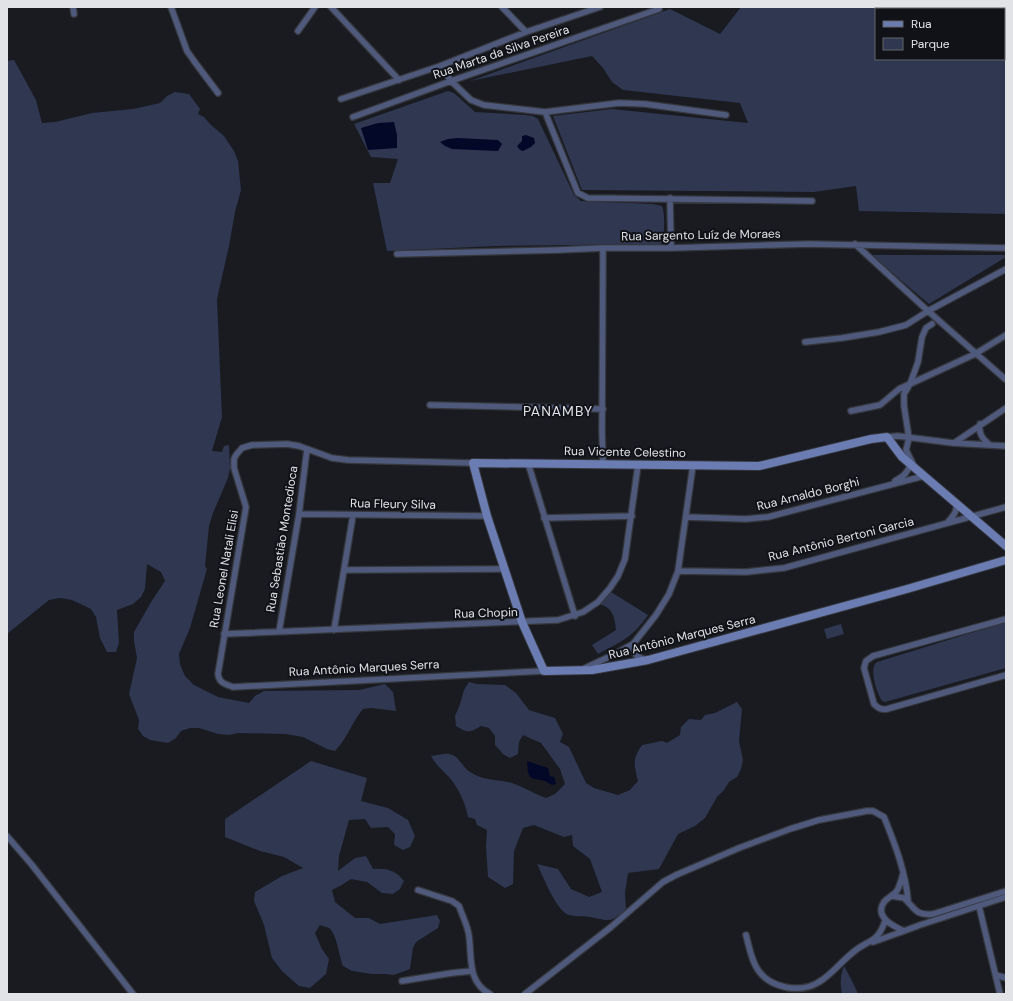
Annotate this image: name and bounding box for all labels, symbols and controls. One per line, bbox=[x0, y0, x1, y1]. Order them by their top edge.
legend bbox=[875, 8, 1005, 60]
text: Rua bbox=[911, 16, 932, 32]
street label: Rua Marta da Silva Pereira bbox=[431, 21, 571, 83]
text: Parque bbox=[911, 36, 950, 52]
street label: Rua Sargento Luíz de Moraes bbox=[621, 226, 781, 244]
district label: PANAMBY bbox=[523, 402, 593, 420]
street label: Rua Vicente Celestino bbox=[564, 443, 686, 461]
street label: Rua Sebastião Montedioca bbox=[263, 465, 301, 613]
street label: Rua Arnaldo Borghi bbox=[755, 473, 861, 514]
street label: Rua Fleury Silva bbox=[350, 495, 436, 513]
street label: Rua Leonel Natali Elisi bbox=[206, 509, 242, 629]
street label: Rua Antônio Bertoni Garcia bbox=[767, 513, 915, 565]
street label: Rua Chopin bbox=[454, 604, 518, 622]
street label: Rua Antônio Marques Serra bbox=[607, 611, 757, 663]
street label: Rua Antônio Marques Serra bbox=[288, 656, 440, 680]

